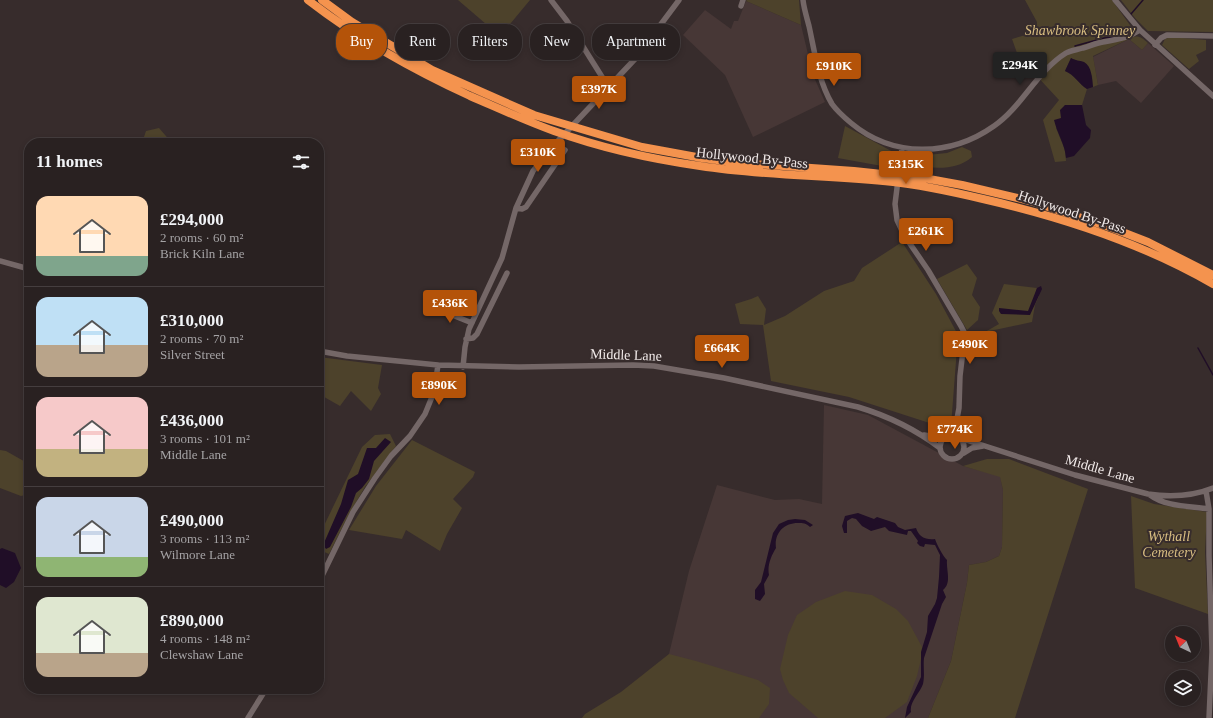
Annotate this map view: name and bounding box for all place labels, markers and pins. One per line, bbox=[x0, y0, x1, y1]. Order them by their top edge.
pin: £294K bbox=[992, 52, 1048, 86]
pin: £910K bbox=[806, 53, 862, 87]
pin: £397K bbox=[571, 76, 627, 110]
pin: £310K bbox=[510, 139, 566, 173]
pin: £315K bbox=[878, 151, 934, 185]
pin: £261K bbox=[898, 218, 954, 252]
pin: £436K bbox=[422, 290, 478, 324]
pin: £490K bbox=[942, 331, 998, 365]
pin: £664K bbox=[694, 335, 750, 369]
pin: £890K bbox=[411, 372, 467, 406]
pin: £774K bbox=[927, 416, 983, 450]

